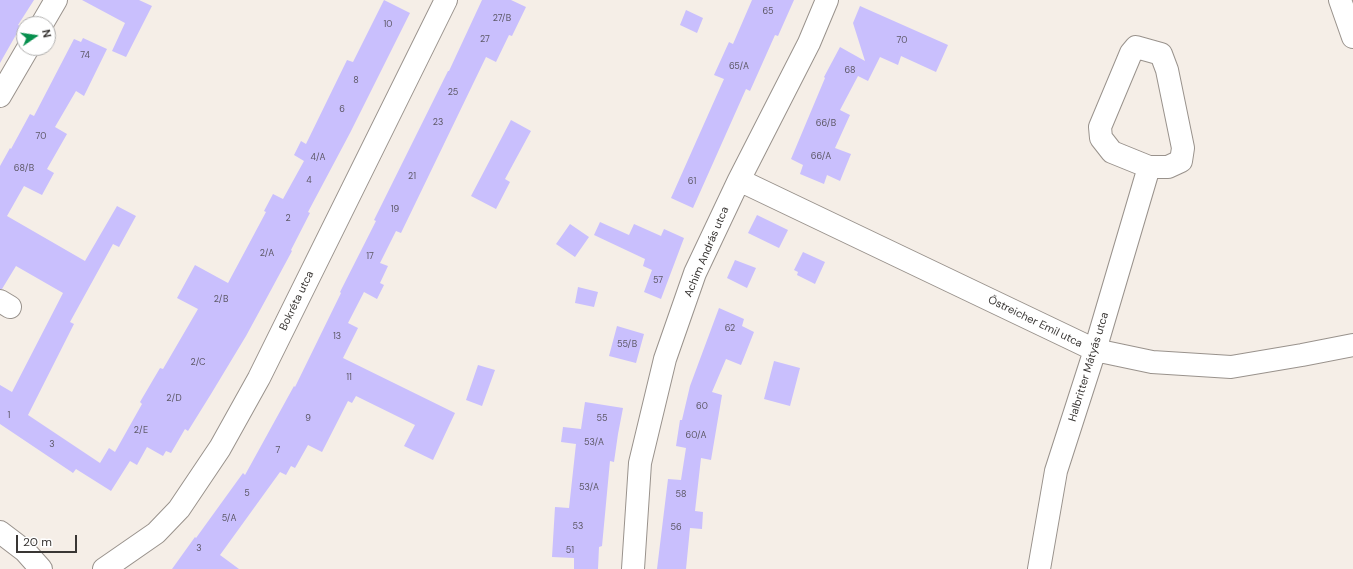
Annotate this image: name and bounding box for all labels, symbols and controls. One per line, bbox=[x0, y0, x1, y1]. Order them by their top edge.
house number: 65 bbox=[763, 7, 773, 17]
house number: 27/B bbox=[493, 14, 511, 24]
north arrow bbox=[16, 16, 56, 56]
house number: 10 bbox=[384, 20, 392, 30]
text: N bbox=[39, 28, 54, 39]
house number: 27 bbox=[480, 35, 490, 45]
house number: 70 bbox=[897, 36, 907, 46]
house number: 74 bbox=[80, 51, 90, 61]
house number: 65/A bbox=[729, 62, 749, 72]
house number: 68 bbox=[844, 66, 856, 76]
house number: 8 bbox=[353, 76, 359, 86]
house number: 25 bbox=[448, 88, 458, 98]
house number: 6 bbox=[339, 105, 345, 115]
house number: 23 bbox=[433, 118, 443, 128]
house number: 66/B bbox=[816, 119, 836, 129]
house number: 70 bbox=[36, 132, 46, 142]
house number: 66/A bbox=[811, 152, 831, 162]
house number: 4/A bbox=[311, 153, 325, 163]
house number: 68/B bbox=[14, 164, 34, 174]
house number: 21 bbox=[408, 172, 416, 182]
house number: 4 bbox=[306, 176, 312, 186]
house number: 61 bbox=[688, 177, 696, 187]
house number: 19 bbox=[391, 205, 399, 215]
street label: Achim András utca bbox=[682, 205, 732, 299]
house number: 2 bbox=[285, 214, 291, 224]
house number: 2/A bbox=[260, 249, 274, 259]
house number: 17 bbox=[366, 252, 374, 262]
street label: Bokréta utca bbox=[277, 269, 317, 333]
house number: 57 bbox=[653, 276, 663, 286]
street label: Östreicher Emil utca bbox=[986, 293, 1084, 351]
house number: 2/B bbox=[214, 295, 228, 305]
street label: Halbritter Mátyás utca bbox=[1066, 311, 1112, 423]
house number: 62 bbox=[725, 324, 735, 334]
house number: 13 bbox=[333, 332, 341, 342]
house number: 55/B bbox=[617, 340, 637, 350]
house number: 2/C bbox=[191, 358, 205, 368]
house number: 11 bbox=[346, 373, 352, 383]
house number: 2/D bbox=[166, 394, 182, 404]
house number: 60 bbox=[696, 402, 708, 412]
house number: 1 bbox=[8, 411, 10, 421]
house number: 9 bbox=[305, 414, 311, 424]
house number: 55 bbox=[597, 414, 607, 424]
house number: 2/E bbox=[134, 426, 148, 436]
house number: 60/A bbox=[686, 431, 706, 441]
house number: 53/A bbox=[584, 438, 604, 448]
house number: 3 bbox=[49, 440, 55, 450]
house number: 7 bbox=[276, 446, 280, 456]
house number: 53/A bbox=[579, 483, 599, 493]
house number: 5 bbox=[244, 489, 250, 499]
house number: 58 bbox=[676, 490, 686, 500]
house number: 5/A bbox=[222, 514, 236, 524]
house number: 53 bbox=[573, 522, 583, 532]
house number: 56 bbox=[670, 523, 682, 533]
scale bar bbox=[18, 527, 79, 553]
text: 20 m bbox=[23, 534, 52, 550]
house number: 3 bbox=[196, 544, 202, 554]
house number: 51 bbox=[566, 546, 574, 556]

